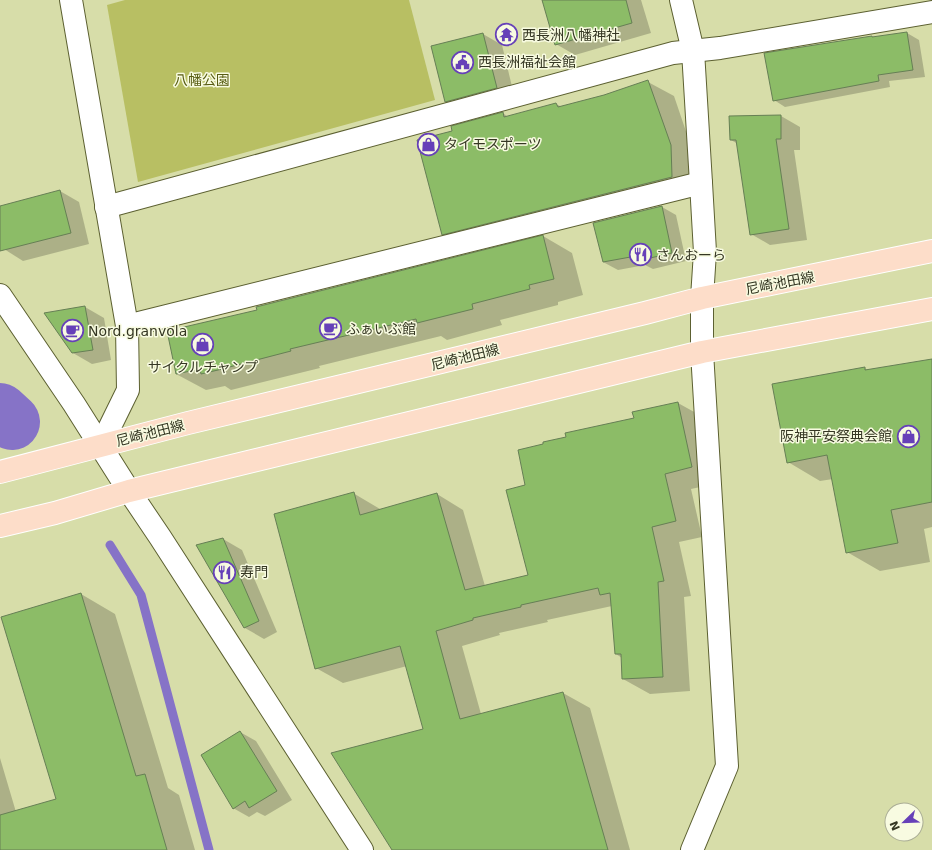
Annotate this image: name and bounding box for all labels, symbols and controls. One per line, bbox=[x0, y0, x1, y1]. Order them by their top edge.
temple icon: 西長洲八幡神社 bbox=[493, 22, 519, 48]
place label: 西長洲八幡神社 bbox=[522, 27, 620, 43]
public building icon: 西長洲福祉会館 bbox=[450, 49, 476, 75]
place label: 西長洲福祉会館 bbox=[478, 54, 576, 70]
park label: 八幡公園 bbox=[174, 72, 230, 88]
shop icon: タイモスポーツ bbox=[416, 131, 442, 157]
place label: タイモスポーツ bbox=[444, 136, 542, 152]
restaurant icon: さんおーら bbox=[628, 242, 654, 268]
place label: さんおーら bbox=[656, 247, 726, 263]
street label: 尼崎池田線 bbox=[744, 268, 816, 298]
cafe icon: ふぁいぶ館 bbox=[318, 316, 344, 342]
cafe icon: Nord.granvola bbox=[60, 318, 86, 344]
place label: ふぁいぶ館 bbox=[346, 321, 416, 337]
place label: Nord.granvola bbox=[88, 323, 187, 339]
shop icon: サイクルチャンプ bbox=[190, 332, 216, 358]
street label: 尼崎池田線 bbox=[429, 341, 501, 373]
place label: サイクルチャンプ bbox=[148, 359, 258, 375]
street label: 尼崎池田線 bbox=[114, 417, 186, 449]
shop icon: 阪神平安祭典会館 bbox=[895, 423, 921, 449]
place label: 阪神平安祭典会館 bbox=[780, 428, 892, 444]
restaurant icon: 寿門 bbox=[211, 559, 237, 585]
place label: 寿門 bbox=[240, 564, 268, 580]
north arrow bbox=[884, 802, 924, 842]
text: N bbox=[887, 819, 903, 832]

